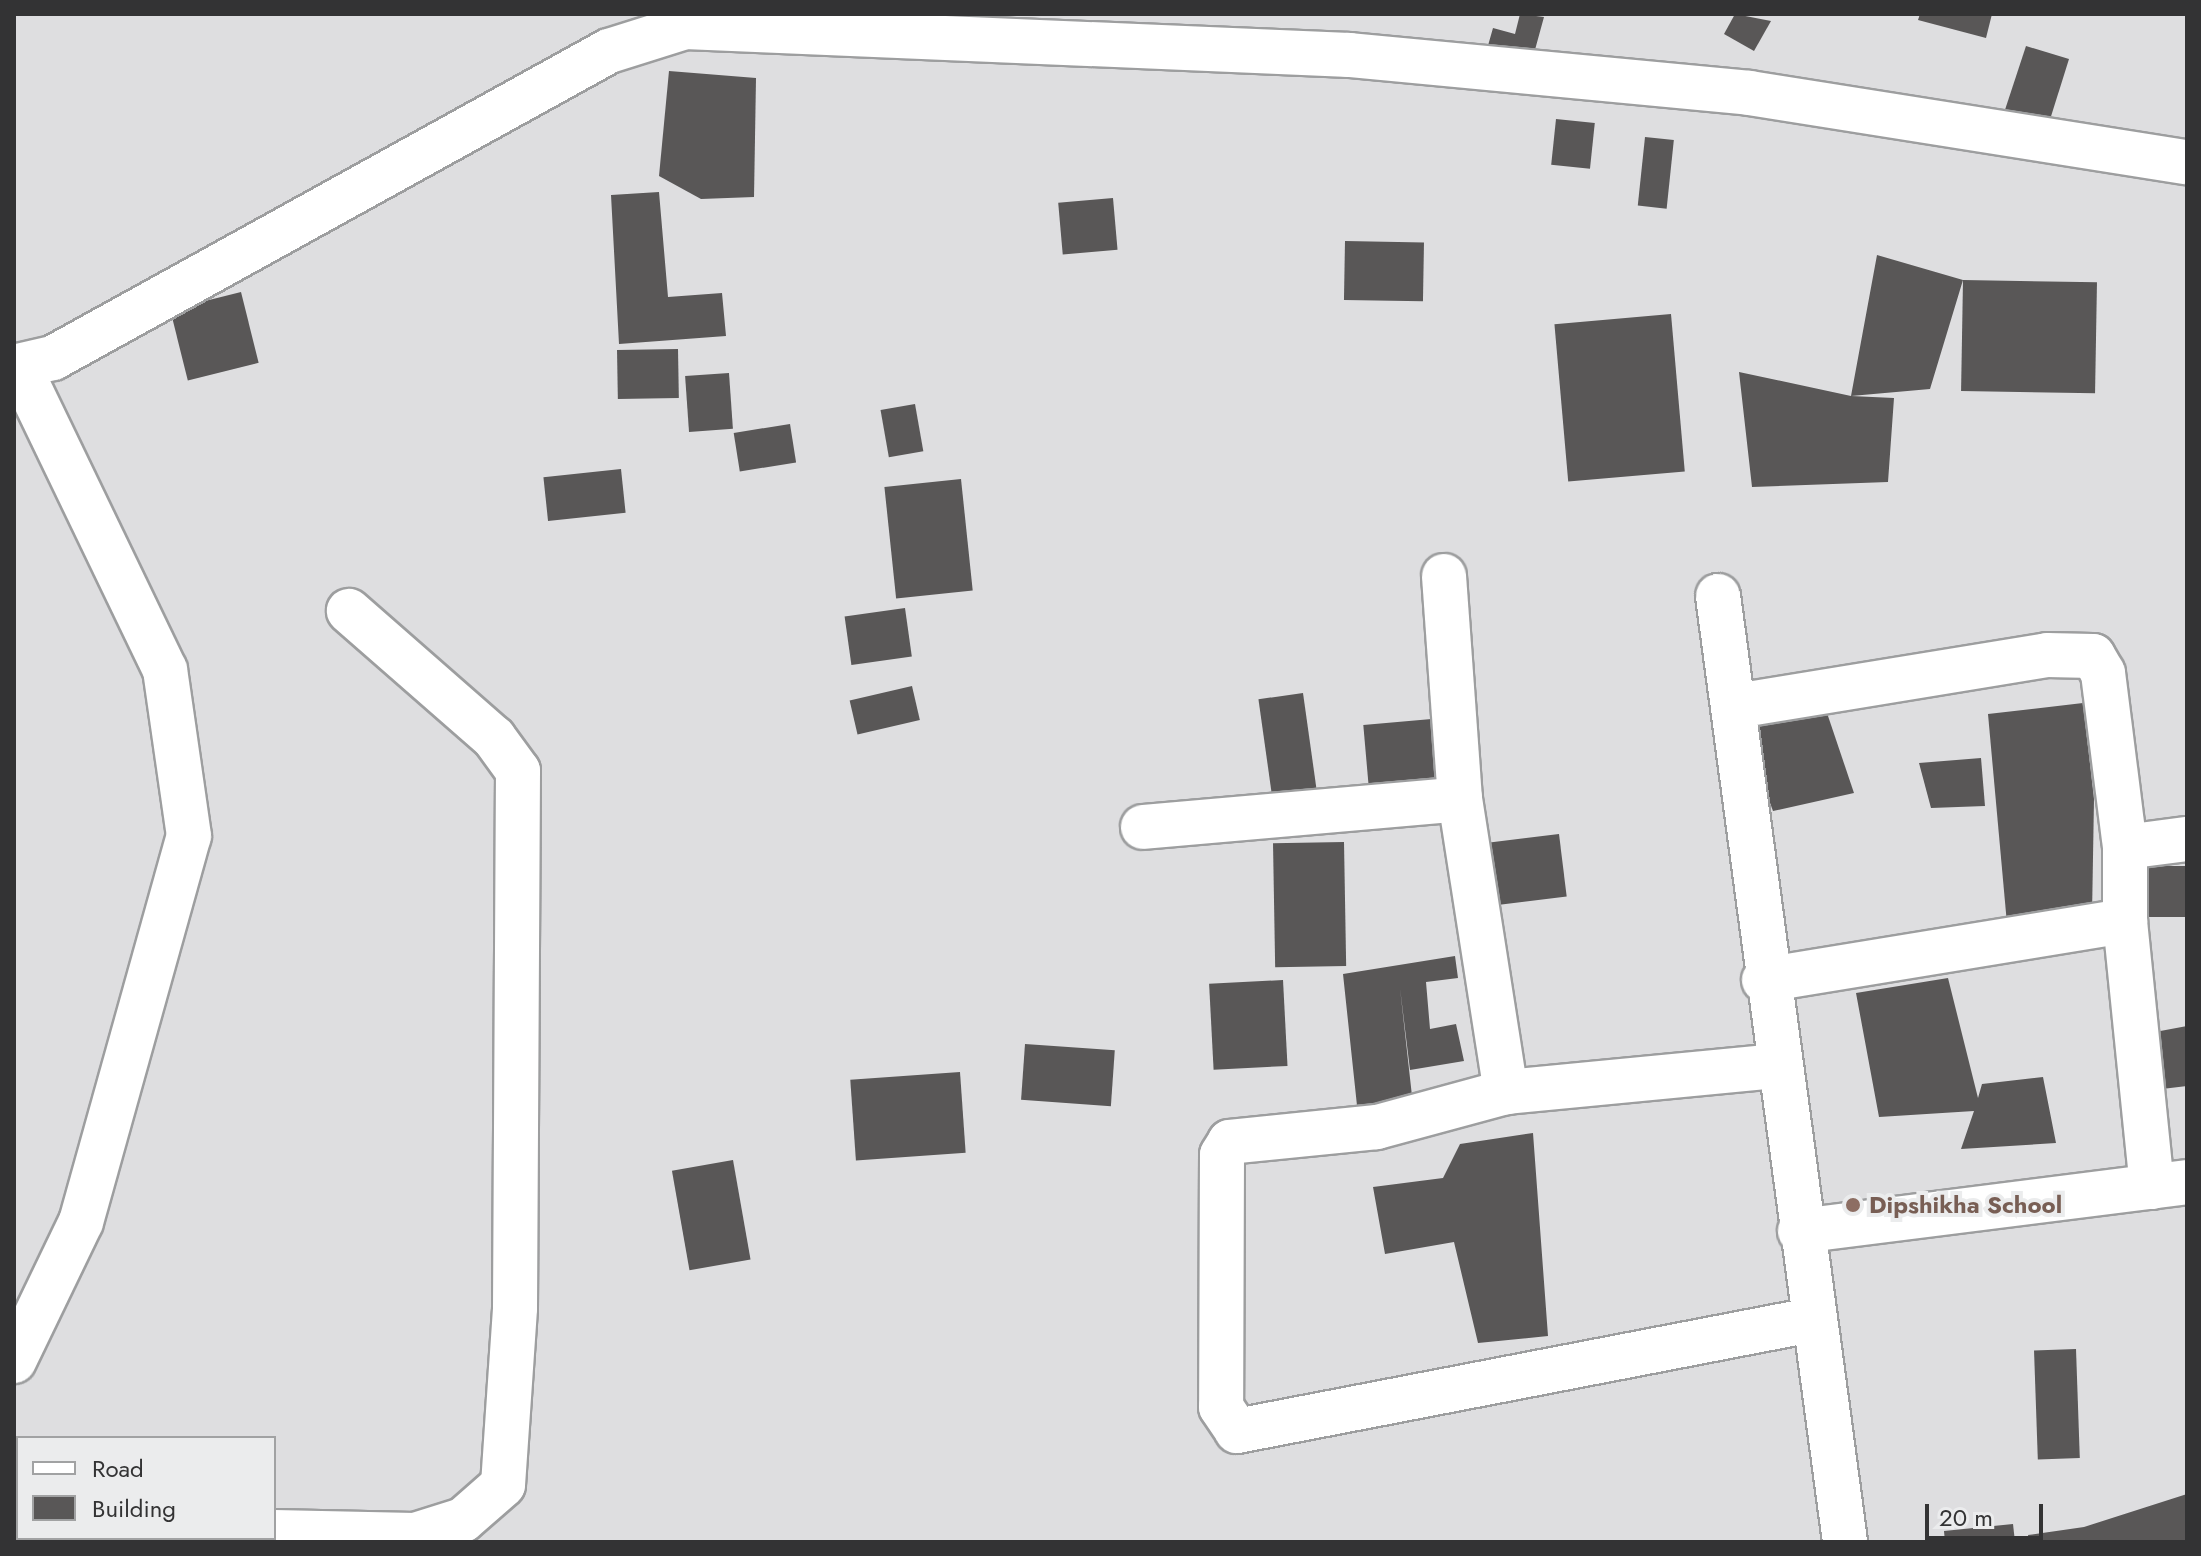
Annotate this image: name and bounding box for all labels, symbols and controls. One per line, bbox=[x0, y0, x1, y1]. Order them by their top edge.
place label: Dipshikha School bbox=[1869, 1191, 2062, 1219]
marker: Dipshikha School bbox=[1844, 1196, 1862, 1214]
legend bbox=[16, 1436, 276, 1540]
text: Road bbox=[92, 1451, 144, 1486]
scale bar bbox=[1929, 1488, 2047, 1538]
text: Building bbox=[92, 1491, 176, 1526]
text: 20 m bbox=[1939, 1500, 1993, 1535]

